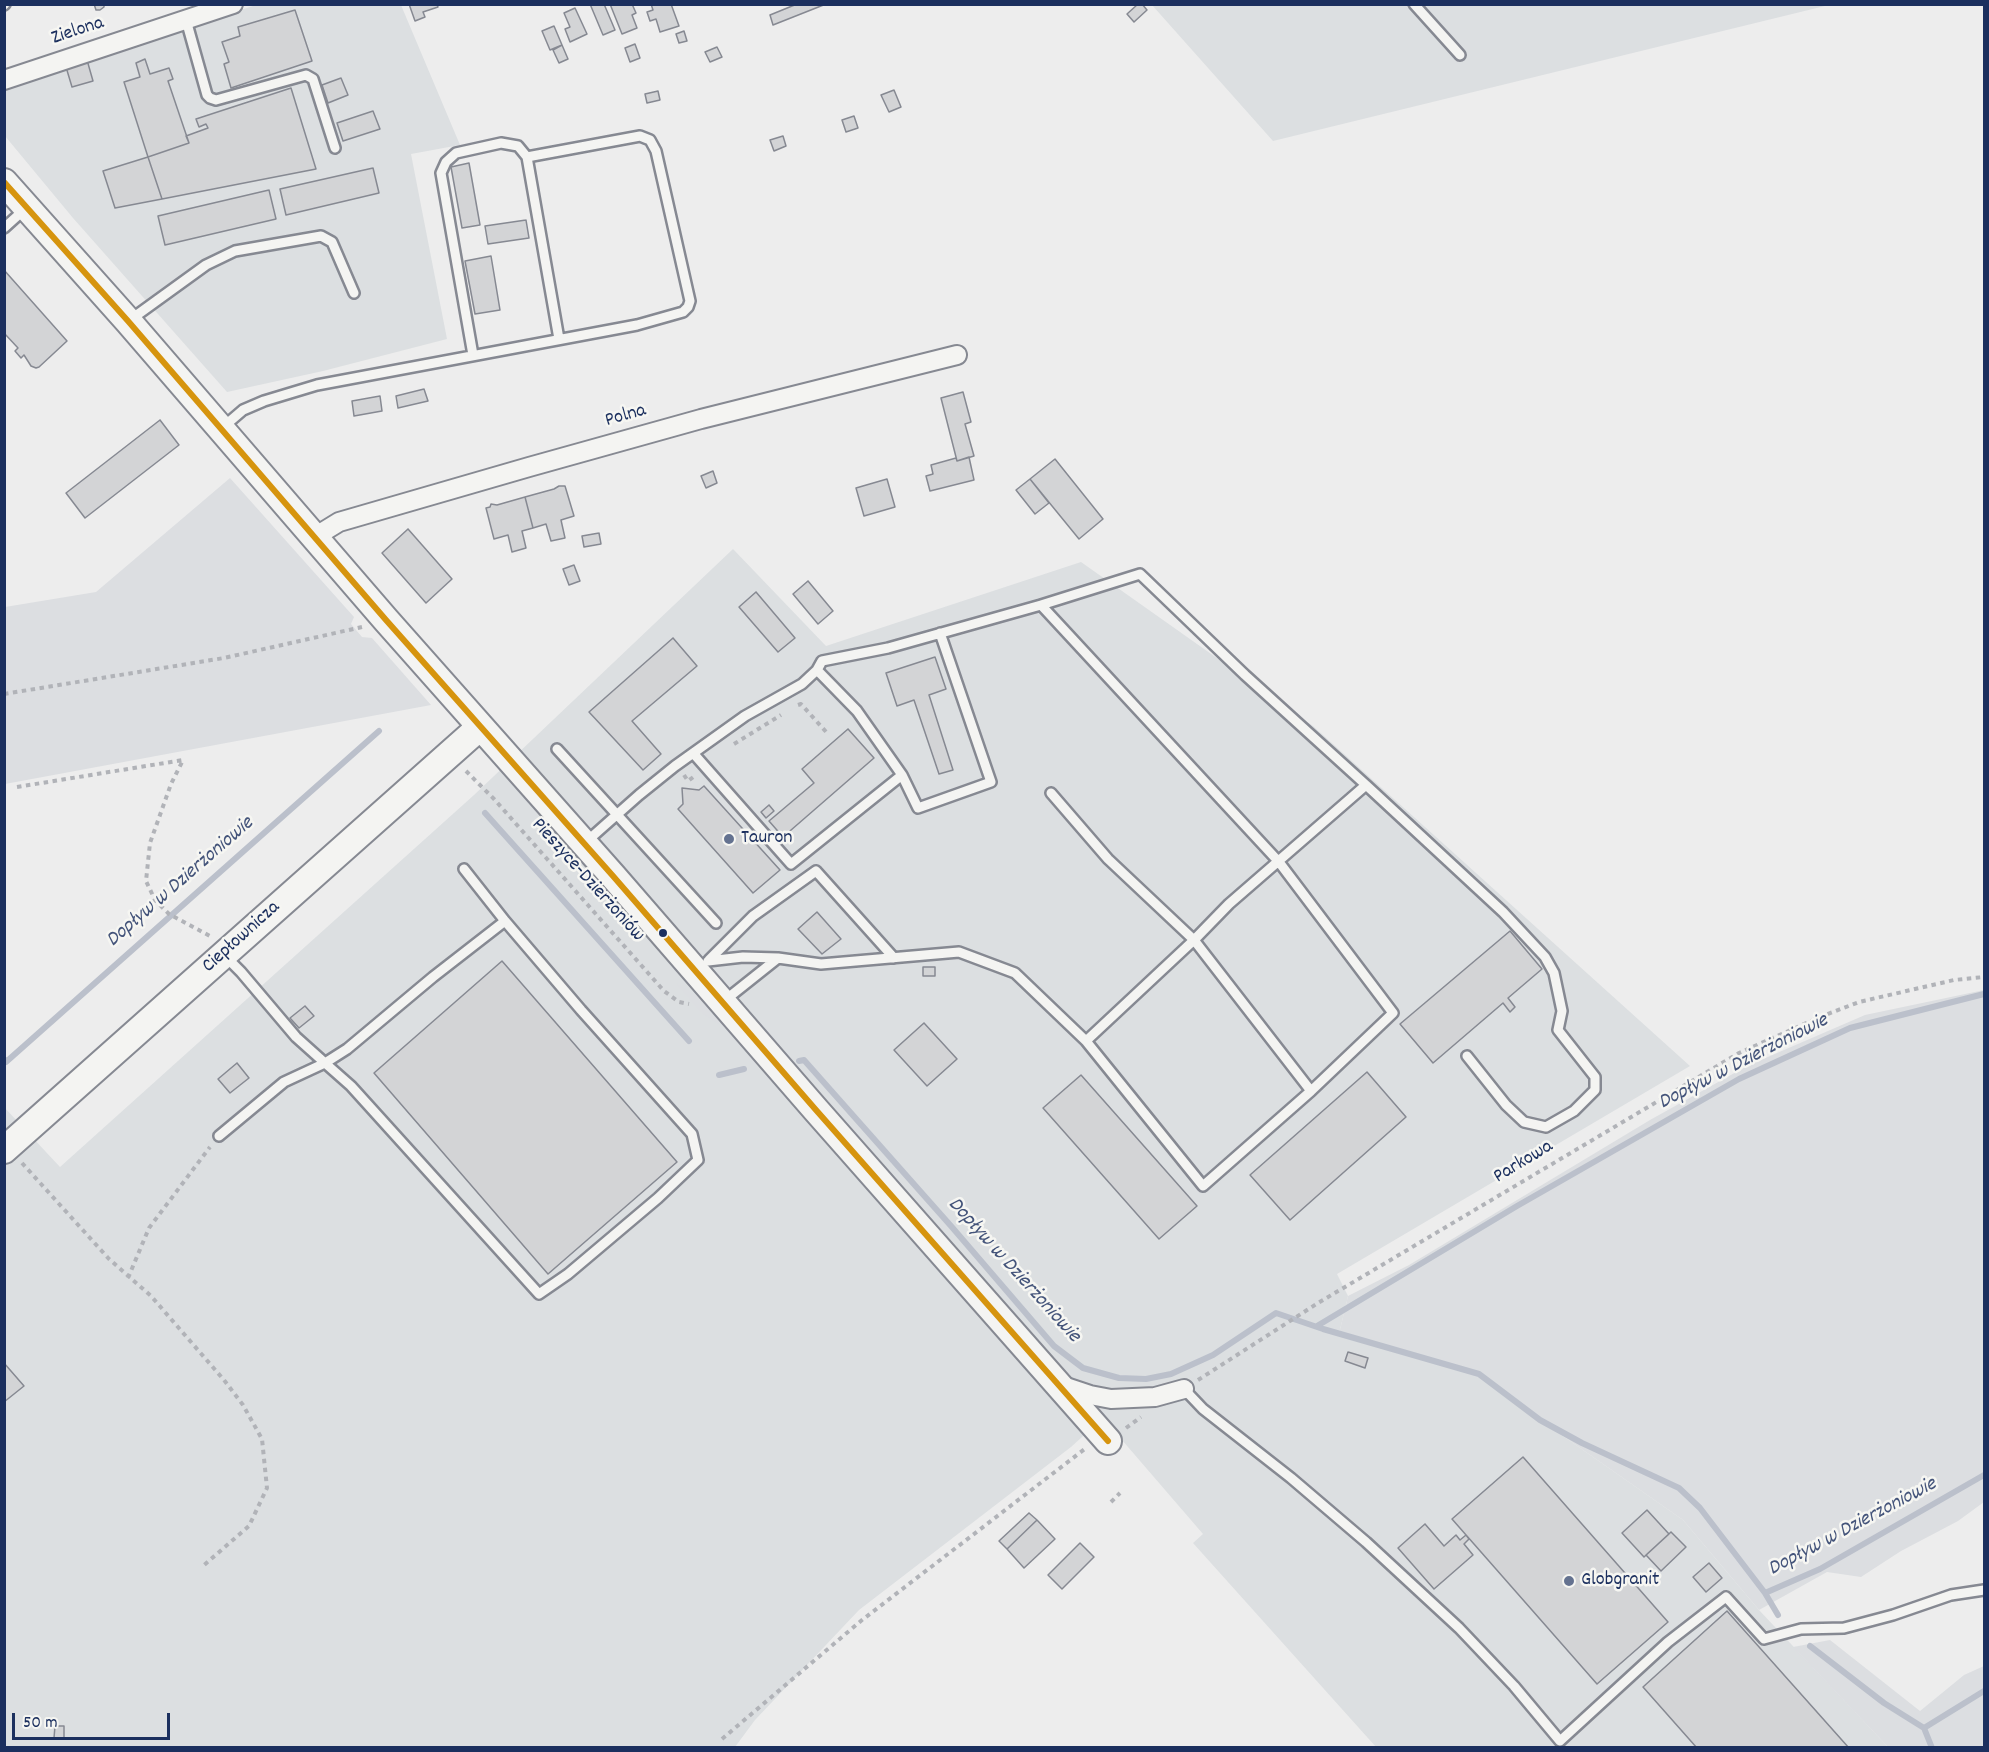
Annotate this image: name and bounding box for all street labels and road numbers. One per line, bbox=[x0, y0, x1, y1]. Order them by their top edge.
street label: Zielona bbox=[49, 12, 107, 52]
street label: Polna bbox=[603, 400, 649, 434]
street label: Pieszyce-Dzierżoniów bbox=[525, 814, 649, 948]
street label: Ciepłownicza bbox=[198, 897, 286, 979]
street label: Parkowa bbox=[1490, 1136, 1558, 1190]

